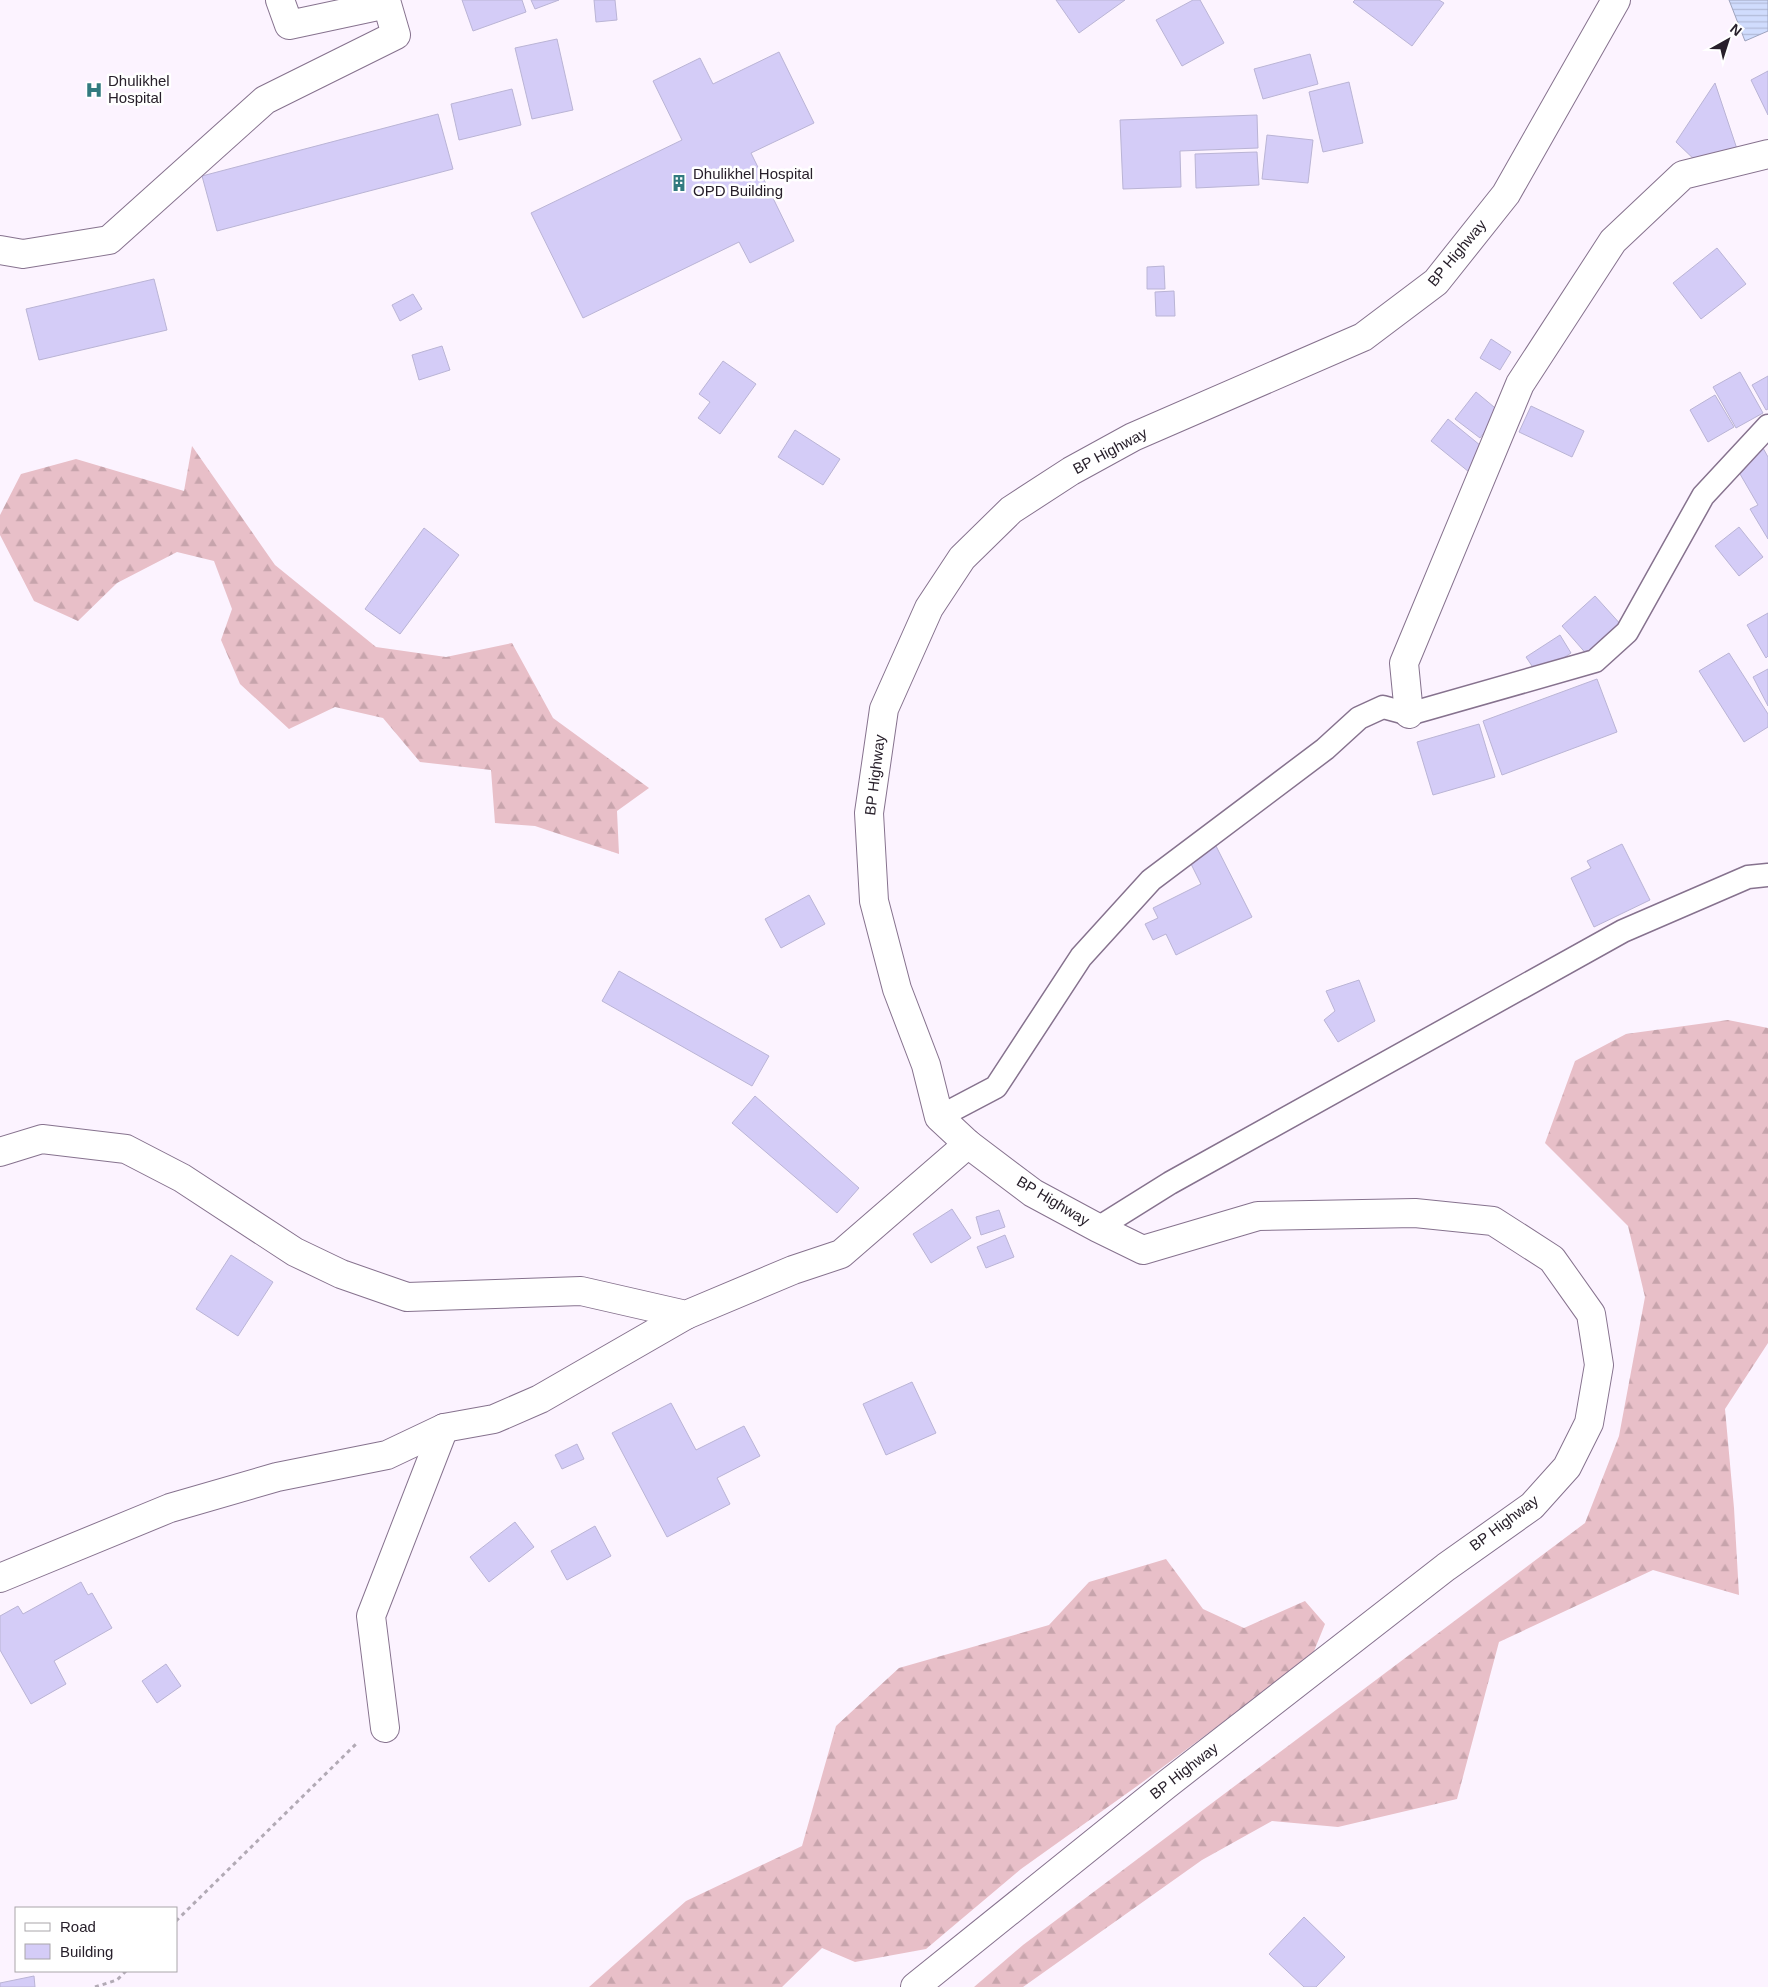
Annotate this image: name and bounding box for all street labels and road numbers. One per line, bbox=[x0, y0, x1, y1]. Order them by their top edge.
street label: BP Highway bbox=[1424, 216, 1490, 289]
street label: BP Highway bbox=[1070, 424, 1150, 477]
street label: BP Highway bbox=[861, 733, 888, 816]
street label: BP Highway bbox=[1014, 1172, 1093, 1229]
street label: BP Highway bbox=[1466, 1491, 1542, 1554]
street label: BP Highway bbox=[1146, 1739, 1221, 1802]

